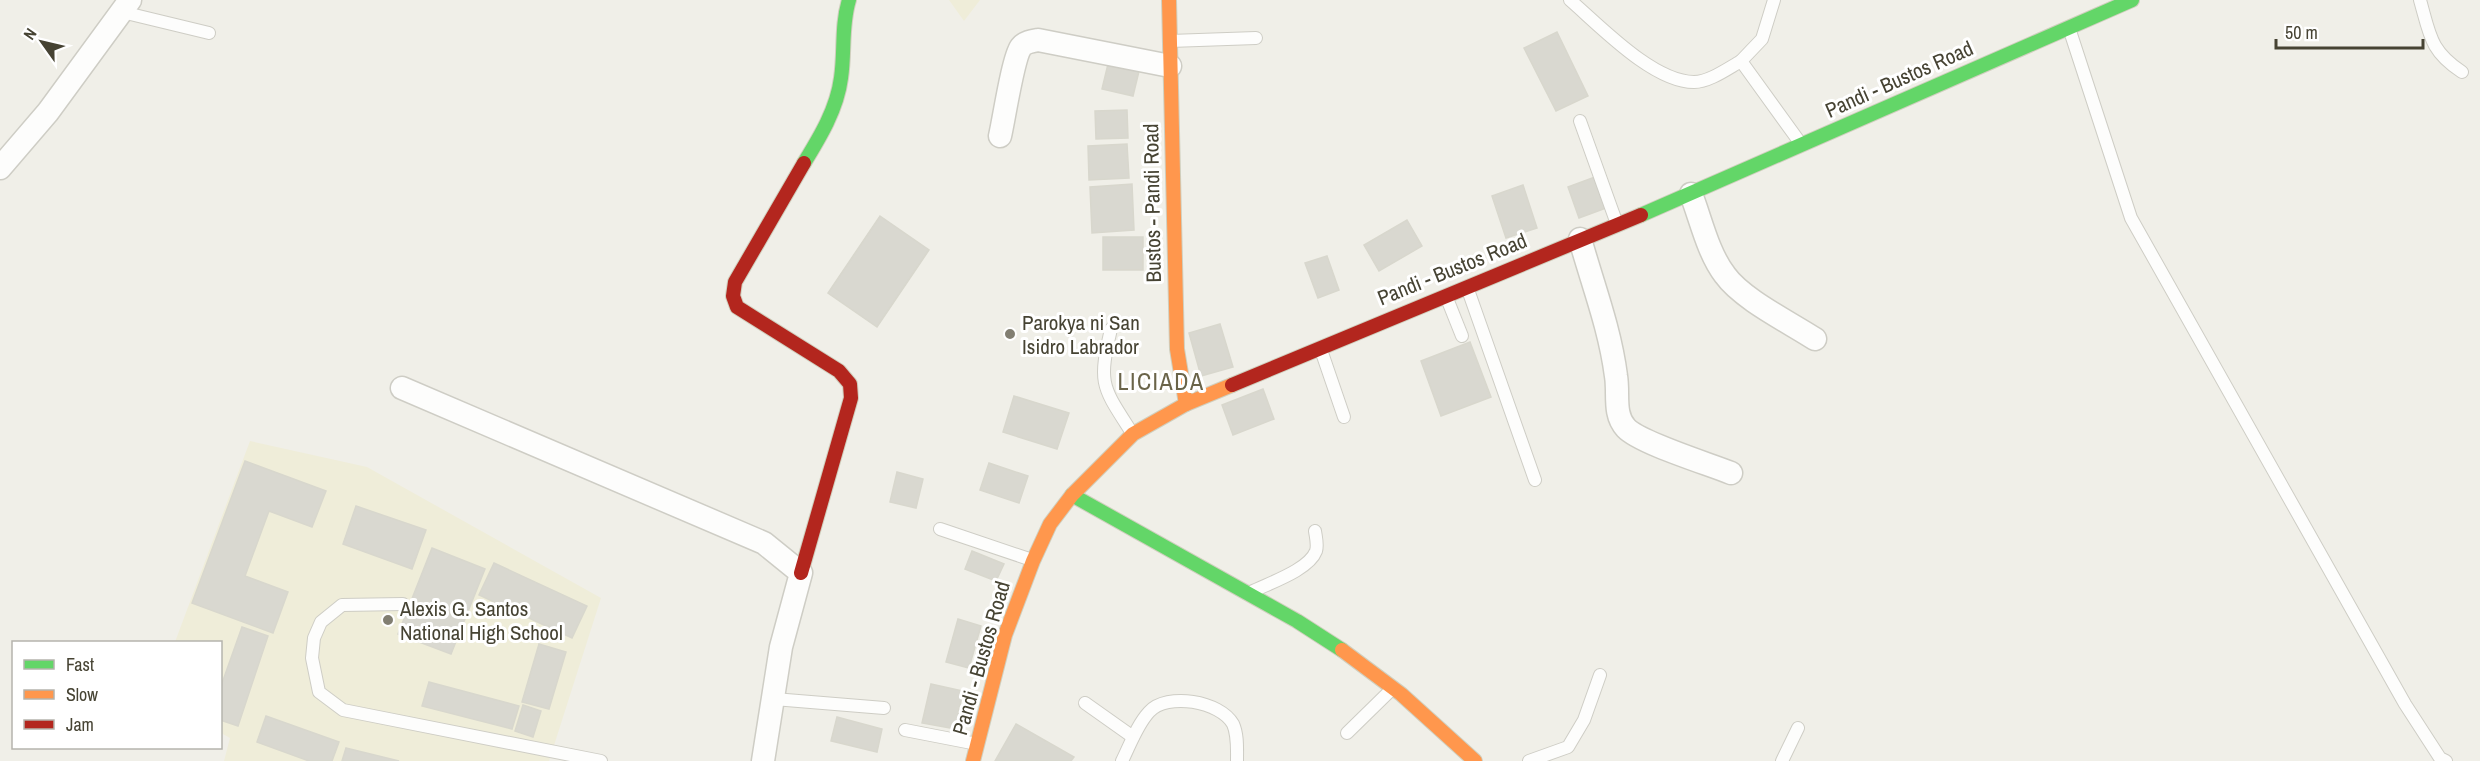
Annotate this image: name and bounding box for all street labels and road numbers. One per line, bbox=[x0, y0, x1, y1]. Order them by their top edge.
street label: Pandi - Bustos Road bbox=[1821, 33, 1977, 125]
street label: Bustos - Pandi Road bbox=[1136, 123, 1168, 283]
street label: Pandi - Bustos Road bbox=[1373, 226, 1531, 312]
street label: Pandi - Bustos Road bbox=[945, 578, 1017, 738]

